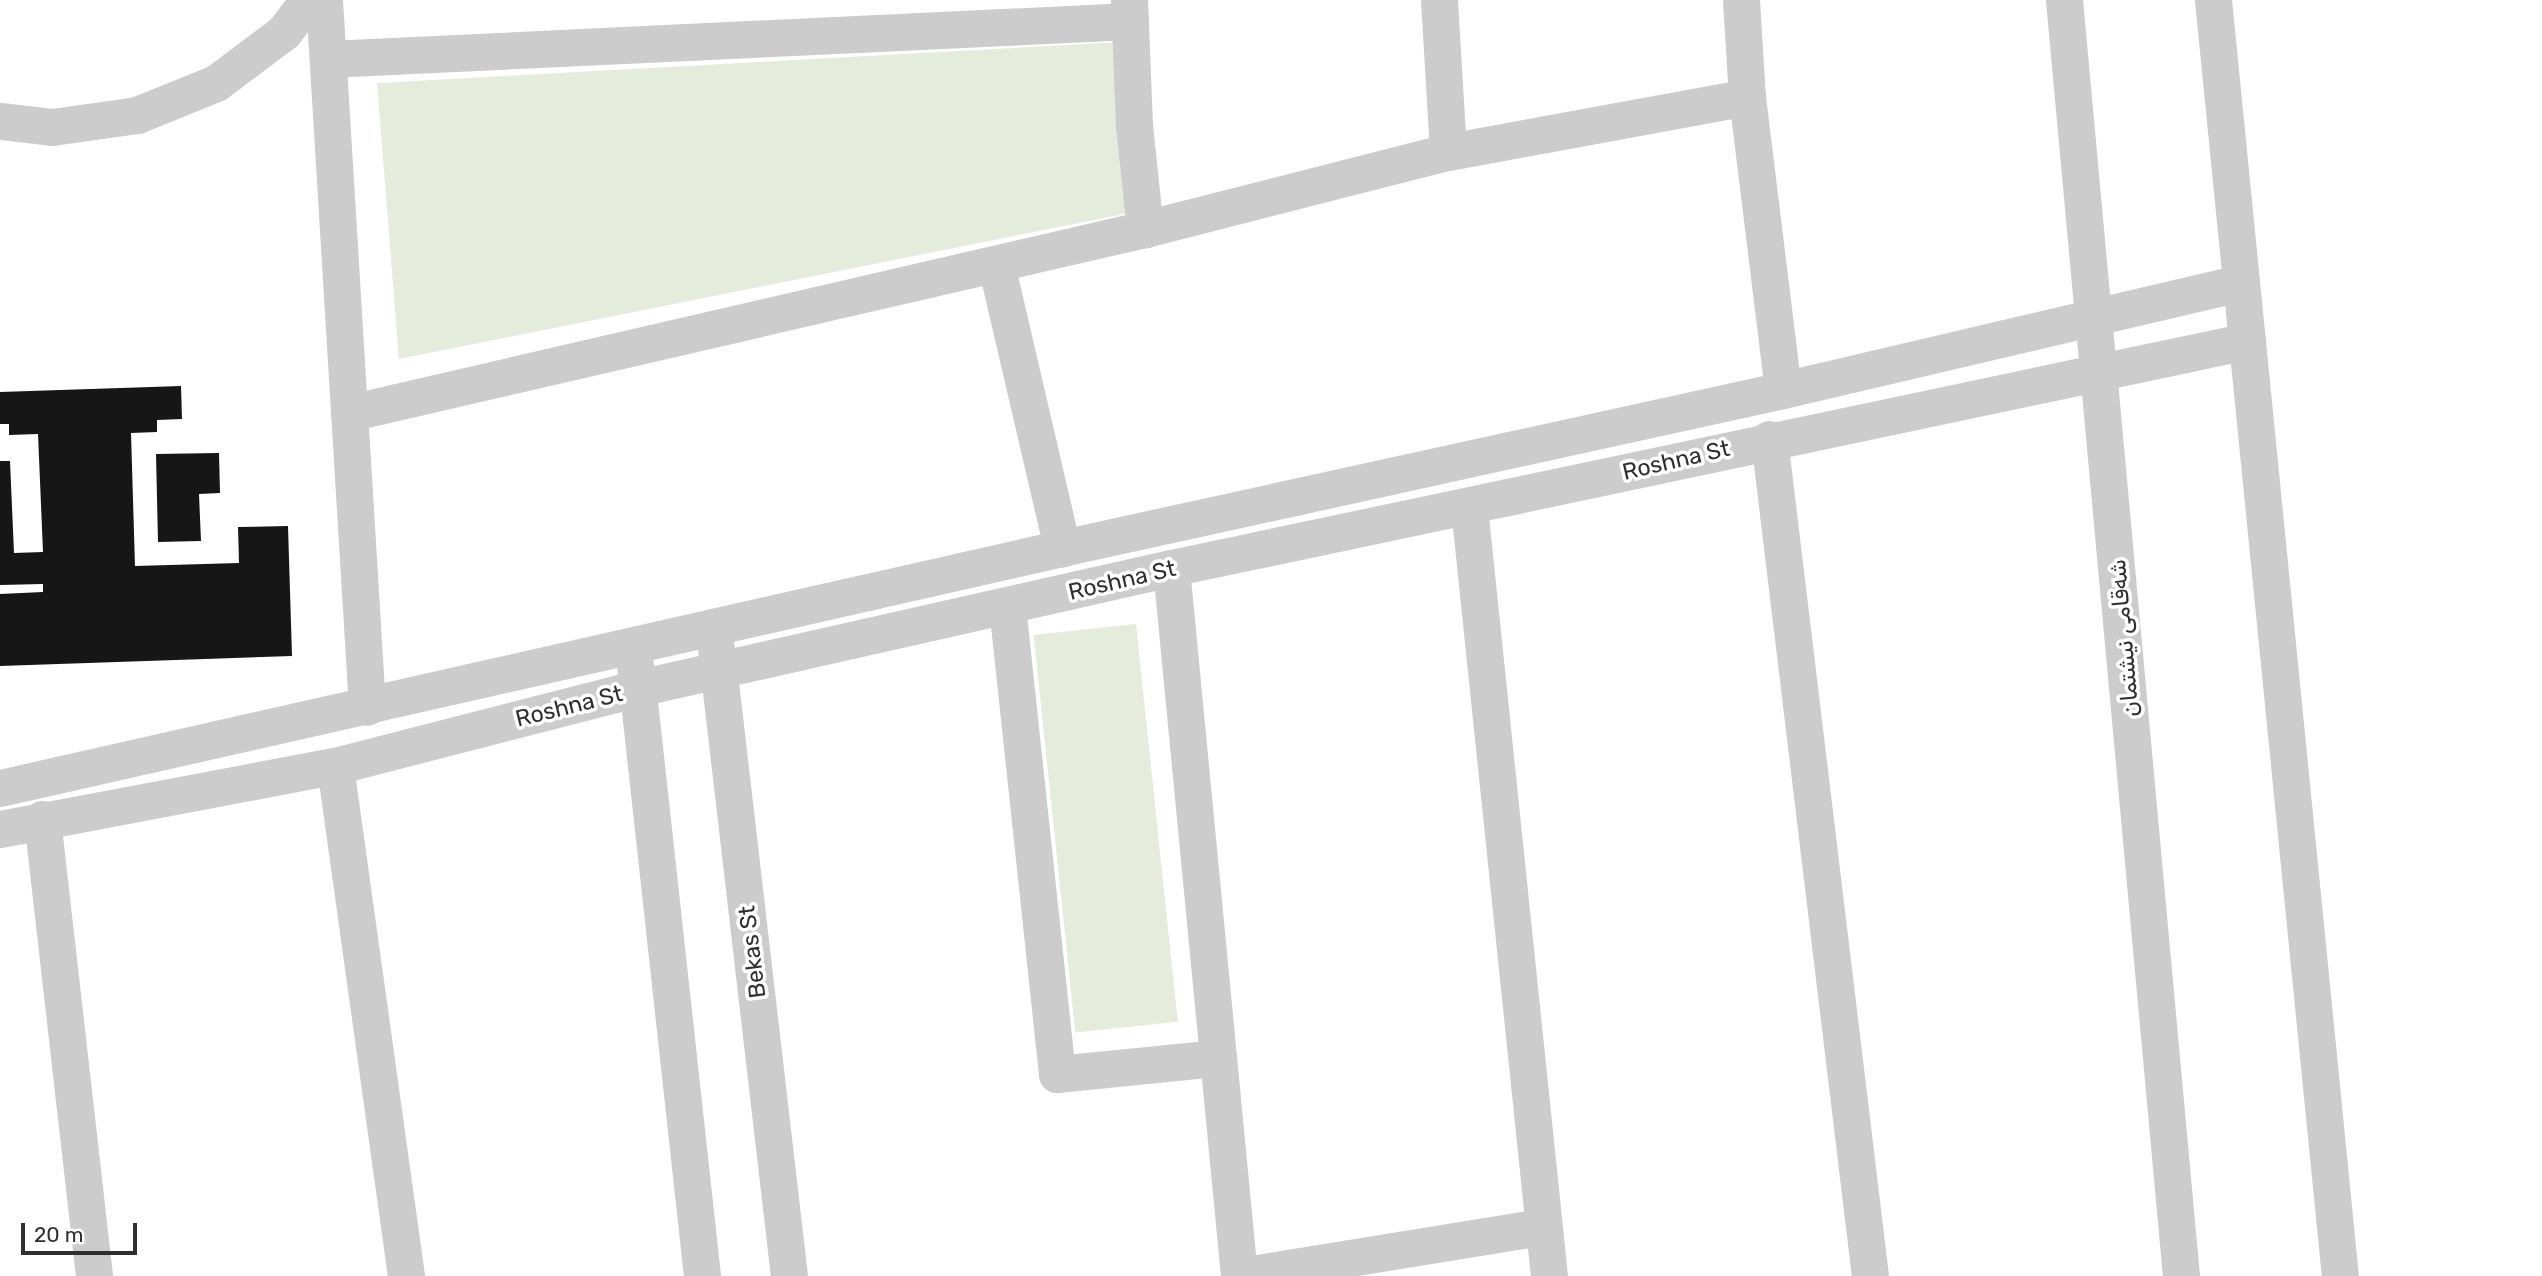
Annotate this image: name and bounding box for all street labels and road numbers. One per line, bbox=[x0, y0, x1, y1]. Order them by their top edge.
street label: Roshna St bbox=[1620, 434, 1732, 486]
street label: Roshna St bbox=[1066, 554, 1178, 606]
street label: شەقامی نیشتمان bbox=[2103, 558, 2145, 718]
street label: Roshna St bbox=[513, 679, 625, 733]
street label: Bekas St bbox=[733, 904, 771, 1000]

